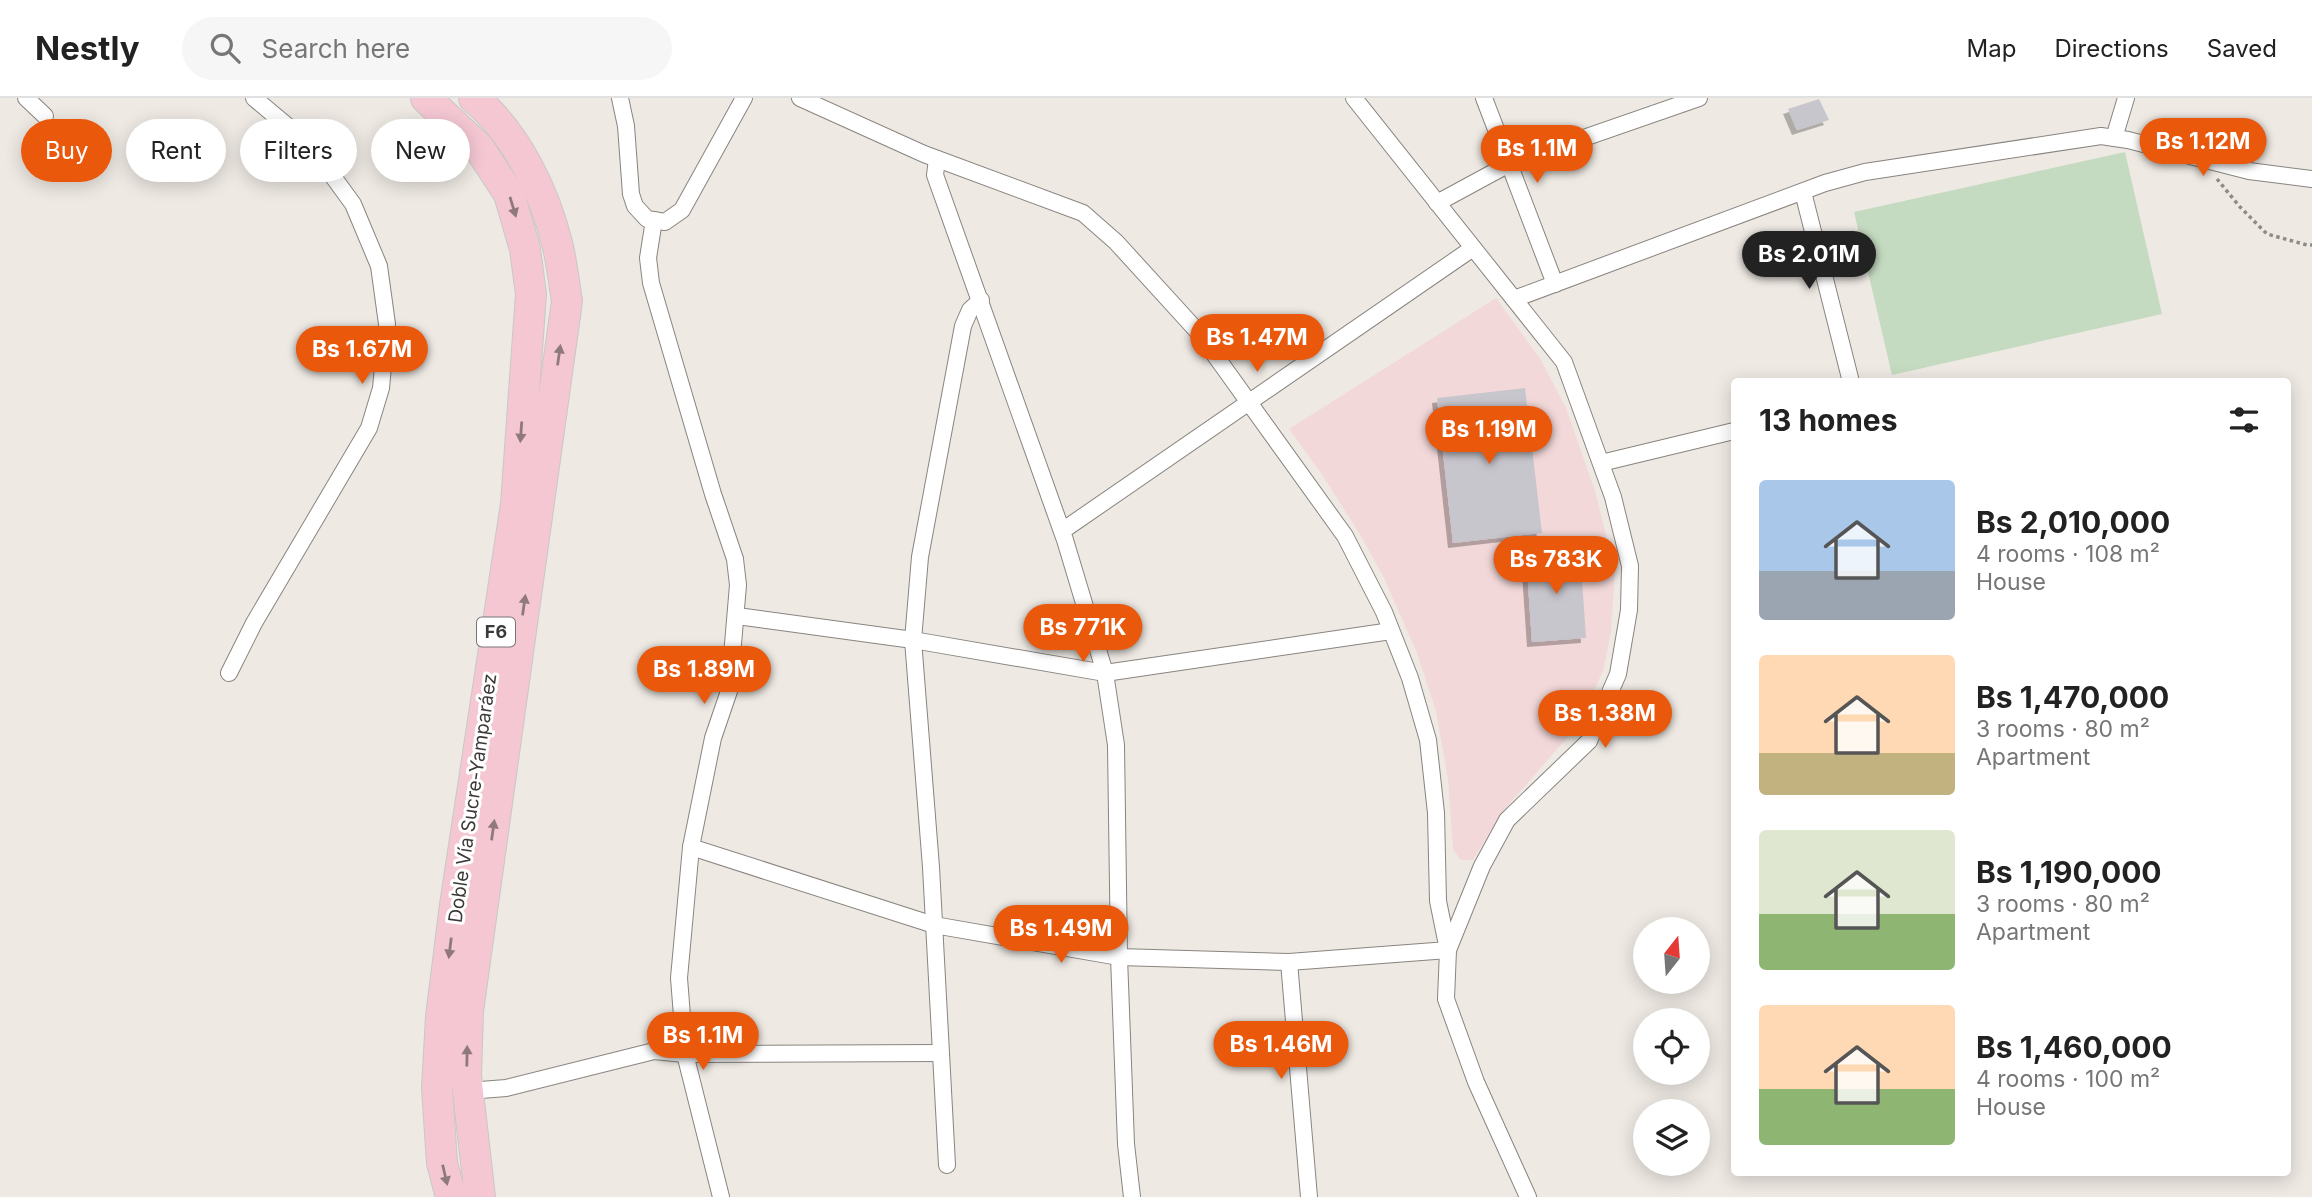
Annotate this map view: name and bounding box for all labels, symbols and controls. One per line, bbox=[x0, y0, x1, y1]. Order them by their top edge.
search box bbox=[182, 17, 672, 80]
text: Nestly bbox=[35, 28, 140, 68]
icon: search bbox=[206, 29, 244, 67]
text: Search here bbox=[262, 33, 410, 64]
text: Map bbox=[1967, 34, 2016, 63]
text: Directions bbox=[2054, 34, 2169, 63]
text: Saved bbox=[2207, 34, 2277, 63]
pin: Bs 1.12M bbox=[2131, 118, 2275, 178]
chip: Buy bbox=[21, 119, 112, 182]
chip: Rent bbox=[126, 119, 226, 182]
chip: Filters bbox=[240, 119, 357, 182]
chip: New bbox=[371, 119, 470, 182]
pin: Bs 1.1M bbox=[1472, 126, 1602, 185]
text: Bs 1.12M bbox=[2156, 127, 2250, 155]
text: Bs 1.1M bbox=[1497, 134, 1577, 162]
one-way arrow bbox=[508, 197, 518, 218]
pin: Bs 2.01M bbox=[1737, 232, 1881, 291]
text: Bs 2.01M bbox=[1758, 240, 1860, 268]
pin: Bs 1.47M bbox=[1185, 314, 1329, 374]
text: Bs 1.47M bbox=[1206, 323, 1308, 351]
pin: Bs 1.67M bbox=[290, 327, 434, 386]
text: Bs 1.67M bbox=[312, 335, 412, 363]
one-way arrow bbox=[554, 344, 565, 366]
icon: filters bbox=[2225, 401, 2263, 439]
text: 13 homes bbox=[1759, 402, 1898, 438]
pin: Bs 1.19M bbox=[1417, 406, 1561, 466]
text: Bs 1.19M bbox=[1441, 415, 1537, 443]
one-way arrow bbox=[515, 421, 526, 443]
text: Bs 2,010,000 bbox=[1976, 504, 2170, 540]
icon: home bbox=[1815, 508, 1899, 592]
pin: Bs 783K bbox=[1491, 536, 1621, 596]
text: 4 rooms · 108 m² bbox=[1976, 540, 2160, 568]
text: Bs 783K bbox=[1510, 545, 1602, 573]
text: House bbox=[1976, 568, 2046, 596]
one-way arrow bbox=[519, 594, 530, 616]
pin: Bs 771K bbox=[1018, 604, 1148, 664]
text: Bs 771K bbox=[1039, 613, 1127, 641]
road number: F6 bbox=[477, 618, 515, 646]
pin: Bs 1.89M bbox=[632, 646, 776, 706]
text: Bs 1.89M bbox=[653, 655, 755, 683]
street label: Doble Vía Sucre-Yamparáez bbox=[444, 672, 501, 924]
text: Bs 1,470,000 bbox=[1976, 679, 2169, 715]
icon: home bbox=[1815, 683, 1899, 767]
pin: Bs 1.38M bbox=[1533, 690, 1677, 750]
text: Bs 1.38M bbox=[1554, 699, 1656, 727]
text: 3 rooms · 80 m² bbox=[1976, 715, 2150, 743]
text: Apartment bbox=[1976, 743, 2090, 771]
one-way arrow bbox=[488, 819, 499, 841]
text: Bs 1,190,000 bbox=[1976, 854, 2162, 890]
icon: home bbox=[1815, 858, 1899, 942]
text: 3 rooms · 80 m² bbox=[1976, 890, 2150, 918]
pin: Bs 1.49M bbox=[989, 906, 1133, 965]
text: Bs 1.49M bbox=[1009, 914, 1113, 942]
north arrow bbox=[1633, 917, 1710, 994]
map controls bbox=[1633, 917, 1710, 1176]
text: Apartment bbox=[1976, 918, 2090, 946]
one-way arrow bbox=[444, 938, 455, 960]
button: locate bbox=[1633, 1008, 1710, 1085]
pin: Bs 1.1M bbox=[638, 1012, 768, 1072]
text: Bs 1.1M bbox=[663, 1021, 743, 1049]
pin: Bs 1.46M bbox=[1209, 1021, 1353, 1081]
text: Bs 1,460,000 bbox=[1976, 1029, 2172, 1065]
text: Bs 1.46M bbox=[1229, 1030, 1333, 1058]
icon: home bbox=[1815, 1033, 1899, 1117]
one-way arrow bbox=[461, 1045, 472, 1067]
text: 4 rooms · 100 m² bbox=[1976, 1065, 2160, 1093]
text: House bbox=[1976, 1093, 2046, 1121]
button: layers bbox=[1633, 1099, 1710, 1176]
one-way arrow bbox=[440, 1164, 451, 1186]

